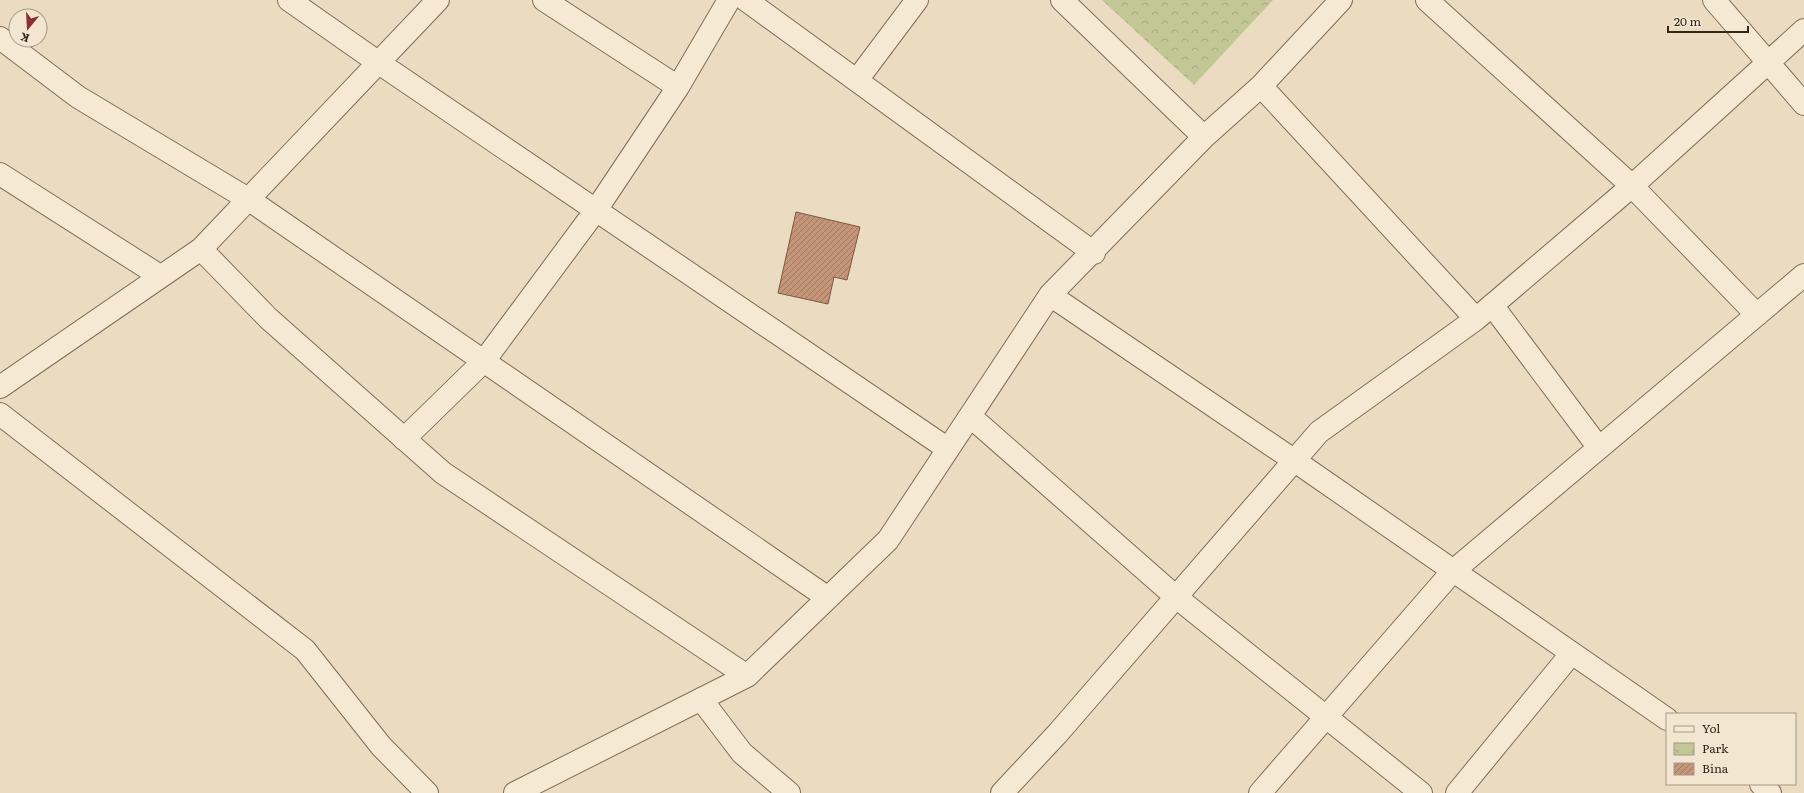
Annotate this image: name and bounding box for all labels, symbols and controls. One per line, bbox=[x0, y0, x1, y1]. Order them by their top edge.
north arrow bbox=[8, 8, 48, 48]
scale bar bbox=[1668, 8, 1748, 34]
text: 20 m bbox=[1674, 12, 1701, 30]
text: K bbox=[18, 29, 31, 47]
legend bbox=[1666, 713, 1796, 785]
text: Yol bbox=[1702, 719, 1720, 737]
text: Park bbox=[1702, 739, 1729, 757]
text: Bina bbox=[1702, 759, 1729, 777]

